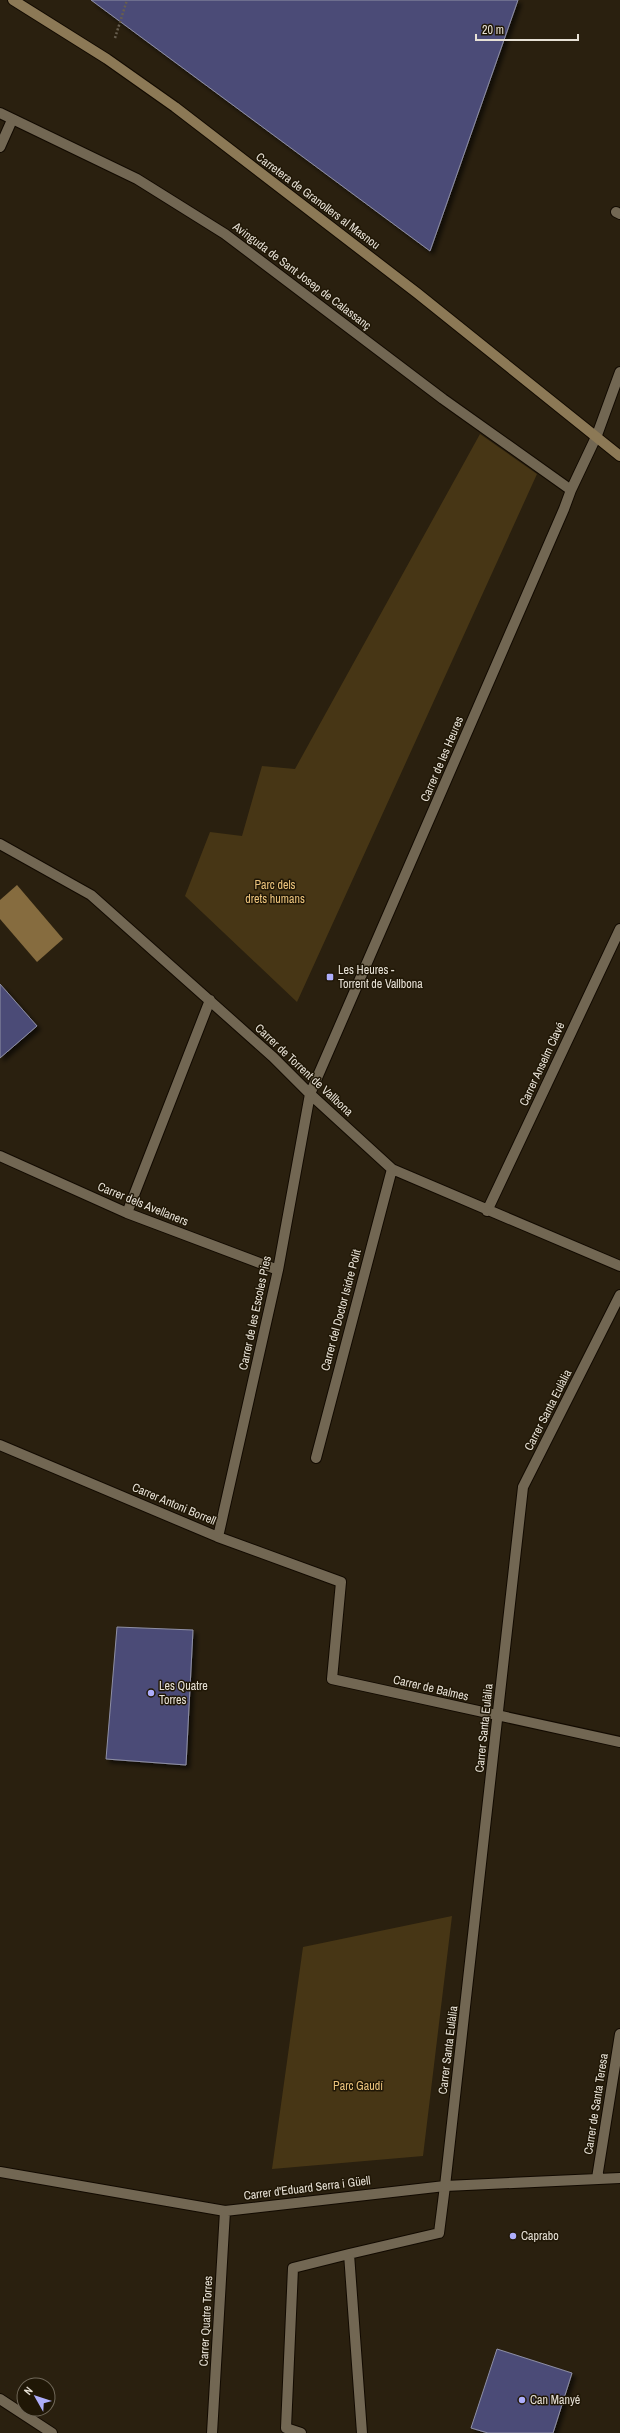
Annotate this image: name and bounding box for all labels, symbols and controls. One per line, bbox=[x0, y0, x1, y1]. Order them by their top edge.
scale bar bbox=[476, 16, 578, 42]
text: 20 m bbox=[482, 22, 504, 38]
street label: Carretera de Granollers al Masnou bbox=[253, 149, 383, 253]
street label: Avinguda de Sant Josep de Calassanç bbox=[229, 218, 375, 333]
street label: Carrer de les Heures bbox=[417, 714, 467, 804]
park label: Parc dels drets humans bbox=[245, 877, 305, 907]
place label: Les Heures - Torrent de Vallbona bbox=[338, 962, 423, 992]
marker: Les Heures - Torrent de Vallbona bbox=[325, 972, 335, 982]
street label: Carrer Anselm Clavé bbox=[516, 1019, 568, 1109]
street label: Carrer de Torrent de Vallbona bbox=[251, 1020, 357, 1120]
street label: Carrer dels Avellaners bbox=[95, 1178, 191, 1230]
street label: Carrer del Doctor Isidre Polit bbox=[317, 1247, 365, 1373]
street label: Carrer de les Escoles Pies bbox=[235, 1254, 275, 1372]
street label: Carrer Santa Eulàlia bbox=[521, 1366, 576, 1453]
street label: Carrer Antoni Borrell bbox=[130, 1479, 218, 1529]
street label: Carrer de Balmes bbox=[392, 1672, 470, 1704]
place label: Les Quatre Torres bbox=[159, 1678, 208, 1708]
street label: Carrer Santa Eulàlia bbox=[471, 1682, 497, 1773]
marker: Les Quatre Torres bbox=[146, 1688, 156, 1698]
street label: Carrer Santa Eulàlia bbox=[435, 2004, 461, 2095]
street label: Carrer de Santa Teresa bbox=[580, 2052, 612, 2156]
park label: Parc Gaudí bbox=[333, 2078, 383, 2094]
street label: Carrer d'Eduard Serra i Güell bbox=[243, 2172, 371, 2204]
place label: Caprabo bbox=[521, 2228, 559, 2244]
marker: Caprabo bbox=[508, 2231, 518, 2241]
street label: Carrer Quatre Torres bbox=[196, 2275, 216, 2367]
north arrow bbox=[16, 2377, 56, 2417]
text: N bbox=[21, 2384, 36, 2398]
place label: Can Manyé bbox=[530, 2392, 580, 2408]
marker: Can Manyé bbox=[517, 2395, 527, 2405]

